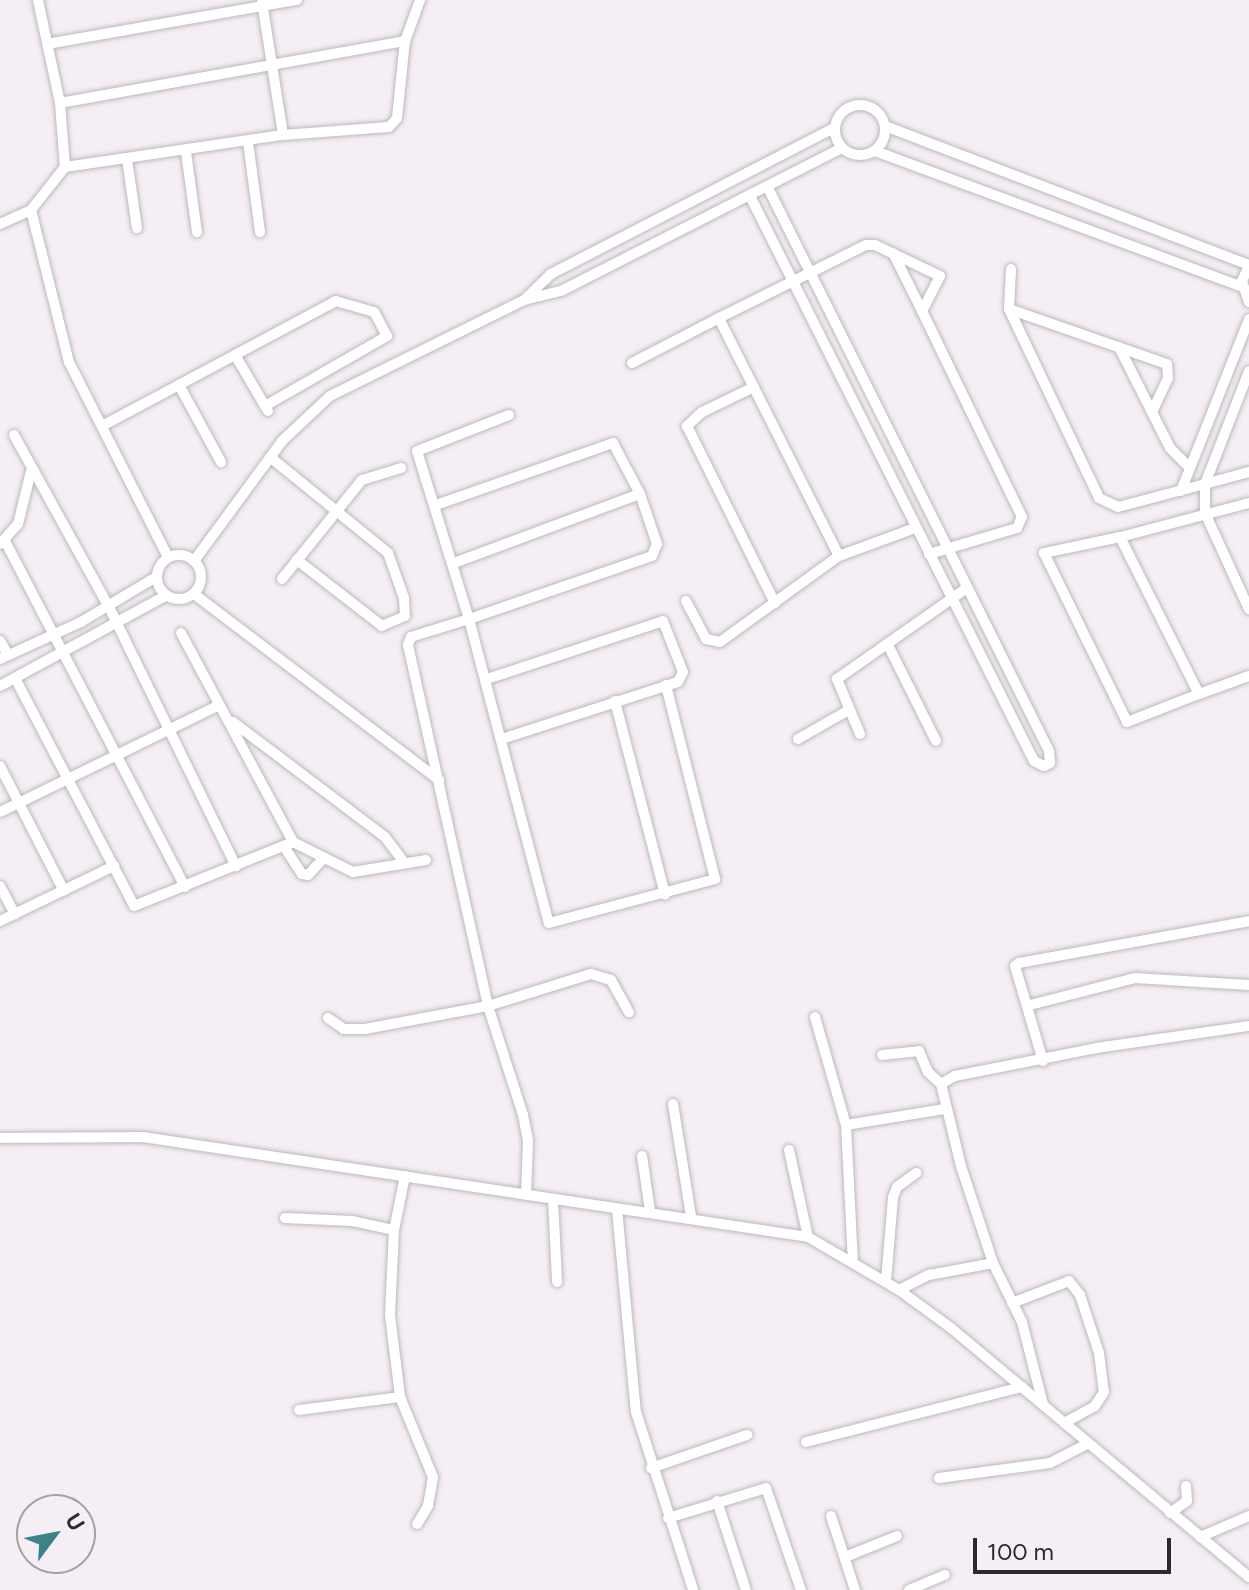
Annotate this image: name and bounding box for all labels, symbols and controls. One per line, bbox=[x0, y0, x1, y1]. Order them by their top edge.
north arrow bbox=[16, 1494, 96, 1574]
text: U bbox=[60, 1508, 91, 1536]
scale bar bbox=[977, 1522, 1175, 1572]
text: 100 m bbox=[987, 1537, 1054, 1566]

